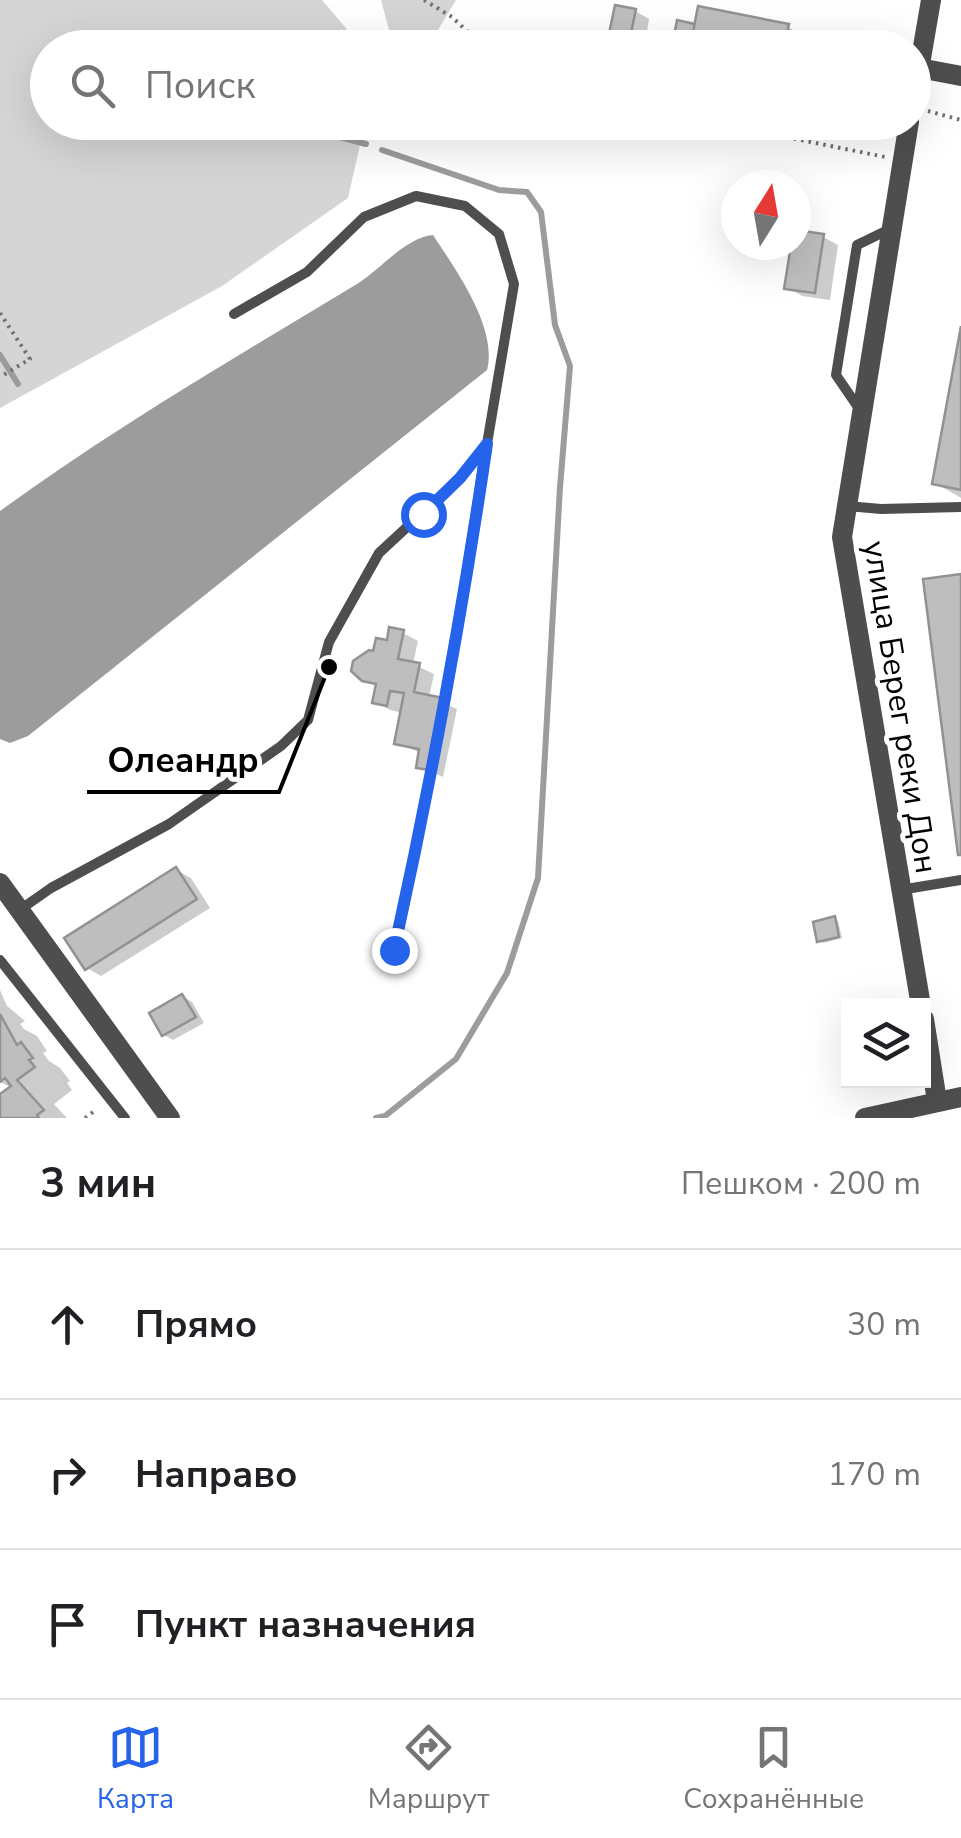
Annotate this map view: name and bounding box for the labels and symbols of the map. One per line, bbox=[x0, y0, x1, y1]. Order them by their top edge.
north arrow bbox=[721, 170, 811, 260]
route start bbox=[401, 492, 447, 538]
street label: улица Берег реки Дон bbox=[853, 538, 948, 877]
callout: Олеандр bbox=[87, 727, 279, 792]
text: Олеандр bbox=[107, 737, 259, 784]
route end bbox=[372, 928, 418, 974]

